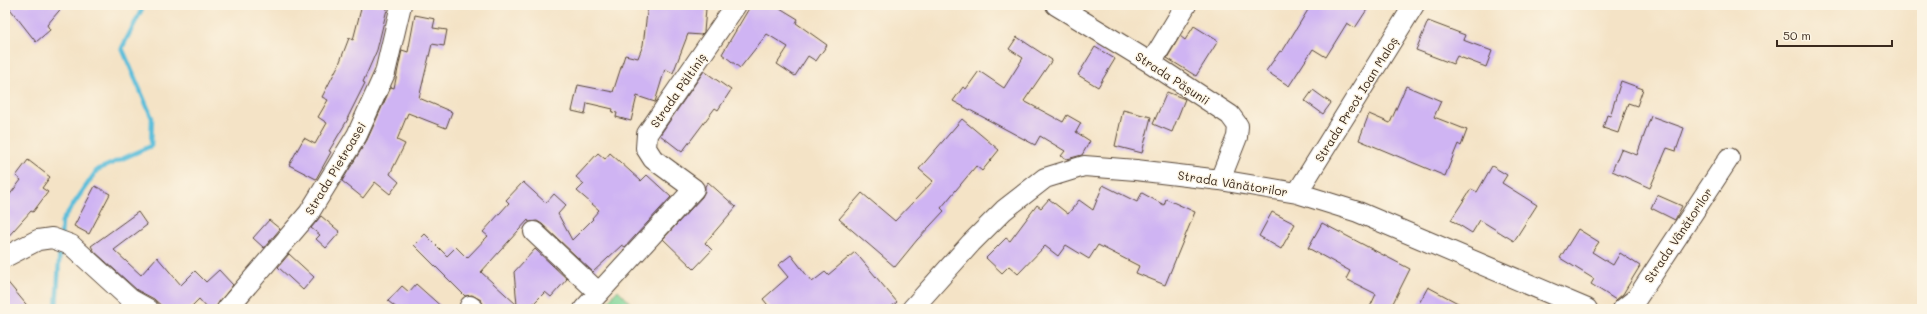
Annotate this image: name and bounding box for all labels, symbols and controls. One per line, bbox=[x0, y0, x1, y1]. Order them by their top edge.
scale bar bbox=[1777, 22, 1892, 48]
text: 50 m bbox=[1783, 27, 1811, 43]
street label: Strada Preot Ioan Maloș bbox=[1311, 33, 1401, 165]
street label: Strada Pășunii bbox=[1133, 48, 1213, 108]
street label: Strada Păltiniș bbox=[646, 49, 710, 130]
street label: Strada Pietroasei bbox=[301, 119, 369, 217]
street label: Strada Vânătorilor bbox=[1177, 166, 1289, 200]
street label: Strada Vânătorilor bbox=[1640, 184, 1716, 286]

